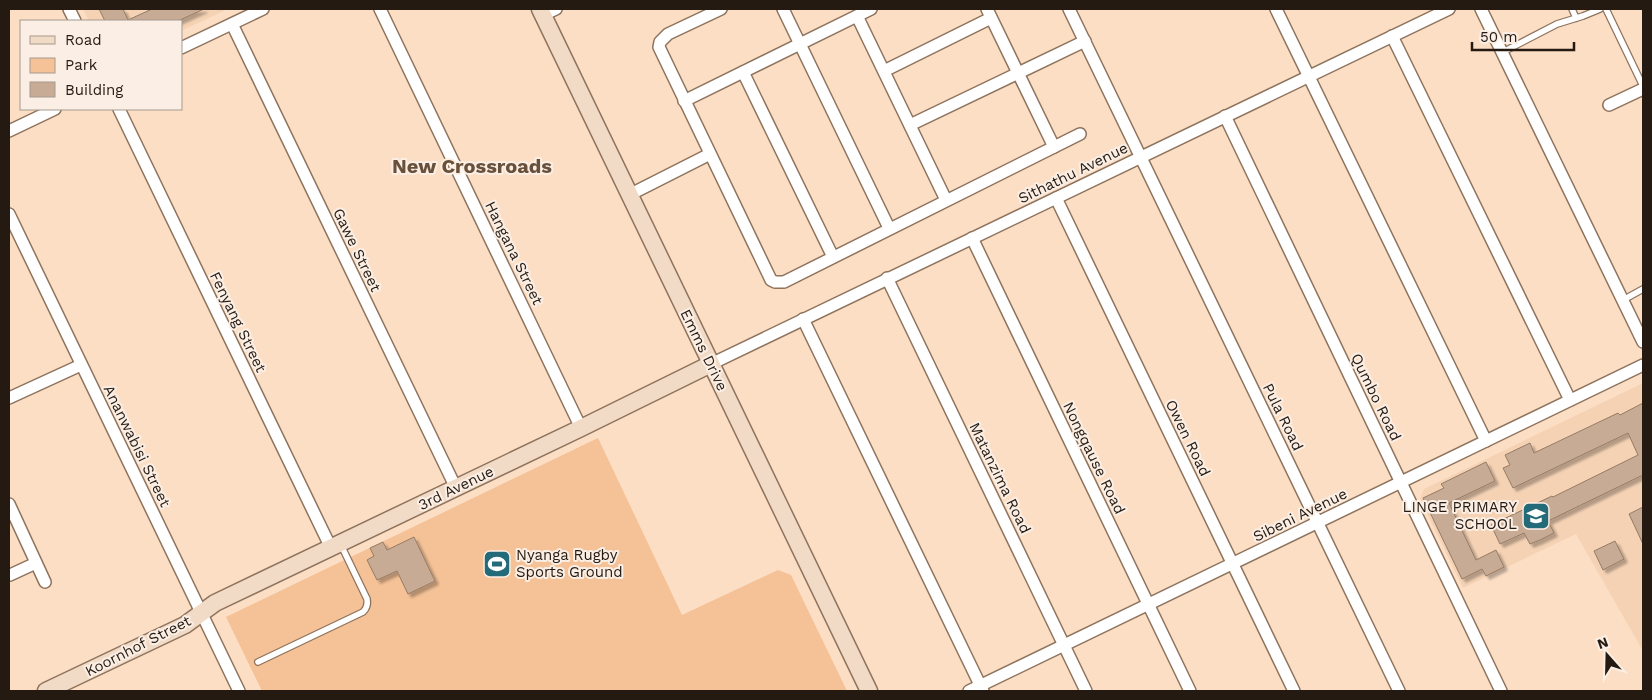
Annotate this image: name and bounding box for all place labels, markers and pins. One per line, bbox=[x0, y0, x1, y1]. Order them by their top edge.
place label: LINGE PRIMARY SCHOOL bbox=[1403, 498, 1517, 533]
school or university icon: LINGE PRIMARY SCHOOL bbox=[1521, 501, 1551, 531]
place label: Nyanga Rugby Sports Ground bbox=[516, 546, 623, 581]
sports icon: Nyanga Rugby Sports Ground bbox=[482, 549, 512, 579]

